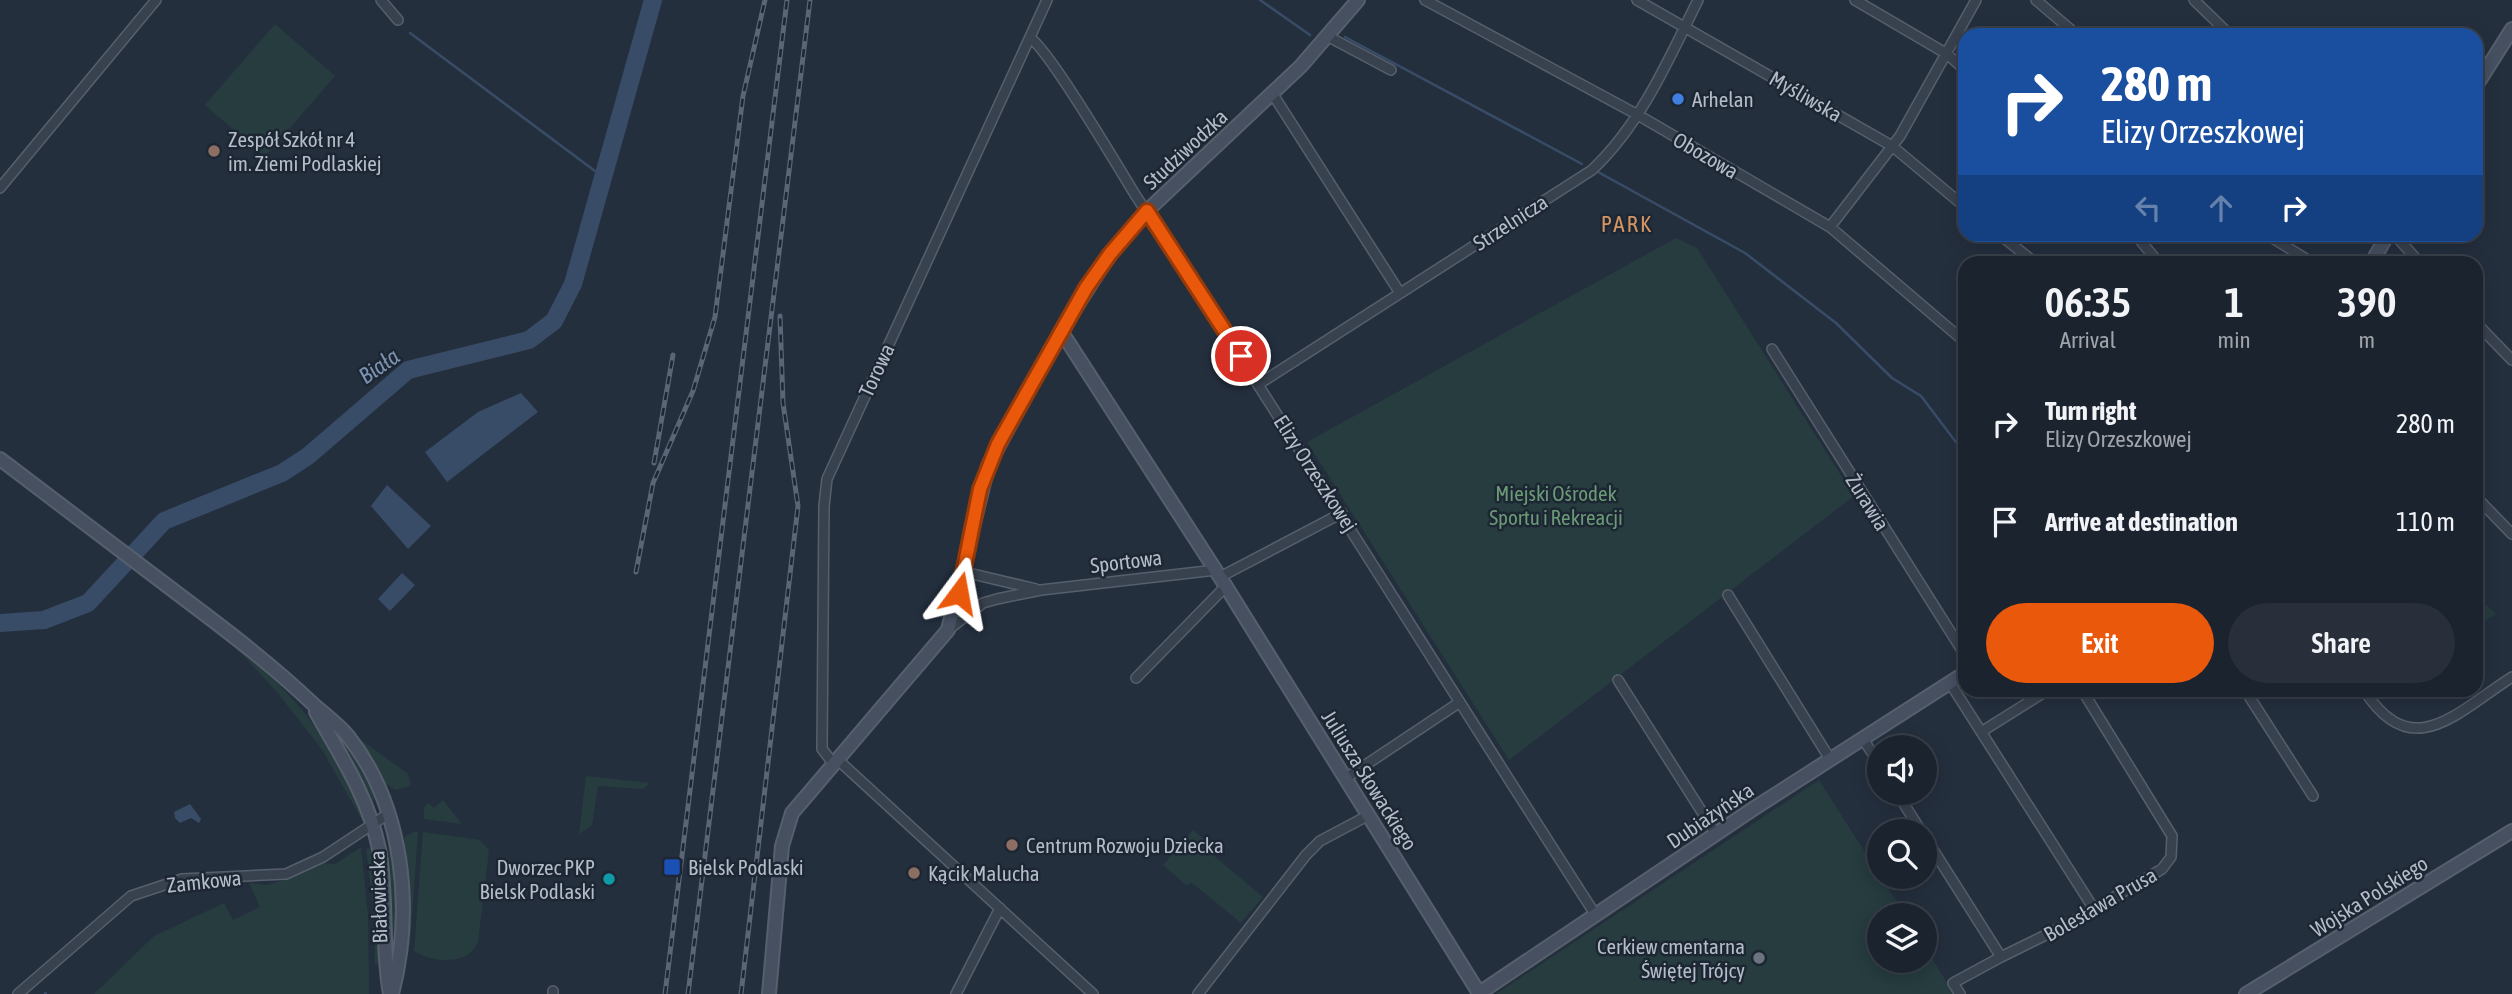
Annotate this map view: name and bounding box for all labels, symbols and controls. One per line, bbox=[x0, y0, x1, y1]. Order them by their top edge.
text: 280 m bbox=[2101, 55, 2212, 111]
icon: right bbox=[1986, 56, 2077, 147]
street label: Myśliwska bbox=[1766, 66, 1846, 126]
place label: Arhelan bbox=[1692, 87, 1754, 111]
marker: Arhelan bbox=[1670, 91, 1686, 107]
street label: Studziwodzka bbox=[1138, 104, 1232, 194]
text: Elizy Orzeszkowej bbox=[2101, 113, 2305, 150]
place label: Zespół Szkół nr 4 im. Ziemi Podlaskiej bbox=[228, 127, 382, 175]
street label: Obozowa bbox=[1669, 127, 1743, 183]
marker: Zespół Szkół nr 4 im. Ziemi Podlaskiej bbox=[206, 143, 222, 159]
street label: Strzelnicza bbox=[1468, 189, 1552, 255]
icon: left bbox=[2129, 189, 2167, 227]
icon: ahead bbox=[2202, 189, 2240, 227]
icon: right bbox=[2275, 189, 2313, 227]
district label: PARK bbox=[1601, 211, 1653, 237]
text: 06:35 bbox=[2045, 278, 2131, 326]
text: 1 bbox=[2224, 278, 2244, 326]
text: 390 bbox=[2337, 278, 2396, 326]
pin bbox=[1211, 326, 1271, 386]
text: Arrival bbox=[2060, 327, 2116, 353]
text: min bbox=[2218, 327, 2251, 353]
text: m bbox=[2359, 327, 2375, 353]
icon: arrive bbox=[1222, 337, 1260, 375]
street label: Torowa bbox=[853, 340, 899, 400]
water label: Biała bbox=[354, 343, 404, 389]
text: Turn right bbox=[2045, 396, 2136, 426]
icon: right bbox=[1986, 405, 2024, 443]
text: 280 m bbox=[2396, 409, 2455, 439]
street label: Elizy Orzeszkowej bbox=[1269, 410, 1363, 536]
text: Elizy Orzeszkowej bbox=[2045, 426, 2192, 452]
street label: Żurawia bbox=[1841, 469, 1895, 535]
park label: Miejski Ośrodek Sportu i Rekreacji bbox=[1489, 481, 1623, 529]
icon: arrive bbox=[1986, 503, 2024, 541]
text: Arrive at destination bbox=[2045, 507, 2238, 537]
text: 110 m bbox=[2396, 507, 2455, 537]
street label: Sportowa bbox=[1089, 545, 1163, 577]
position arrow bbox=[922, 556, 996, 630]
button: Exit bbox=[1986, 603, 2214, 683]
button: Share bbox=[2228, 603, 2455, 683]
street label: Juliusza Słowackiego bbox=[1317, 706, 1423, 854]
map controls bbox=[1867, 735, 1937, 973]
button: sound bbox=[1867, 735, 1937, 805]
street label: Dubiażyńska bbox=[1662, 777, 1758, 853]
button: search bbox=[1867, 819, 1937, 889]
place label: Centrum Rozwoju Dziecka bbox=[1026, 833, 1224, 857]
marker: Centrum Rozwoju Dziecka bbox=[1004, 837, 1020, 853]
street label: Białowieska bbox=[364, 850, 392, 944]
street label: Wojska Polskiego bbox=[2306, 851, 2432, 941]
place label: Dworzec PKP Bielsk Podlaski bbox=[480, 855, 595, 903]
place label: Bielsk Podlaski bbox=[688, 855, 804, 879]
marker: Bielsk Podlaski bbox=[662, 857, 682, 877]
place label: Kącik Malucha bbox=[928, 861, 1040, 885]
street label: Bolesława Prusa bbox=[2039, 862, 2161, 946]
street label: Zamkowa bbox=[165, 865, 243, 897]
marker: Kącik Malucha bbox=[906, 865, 922, 881]
marker: Dworzec PKP Bielsk Podlaski bbox=[601, 871, 617, 887]
button: layers bbox=[1867, 903, 1937, 973]
place label: Cerkiew cmentarna Świętej Trójcy bbox=[1597, 934, 1745, 982]
marker: Cerkiew cmentarna Świętej Trójcy bbox=[1751, 950, 1767, 966]

